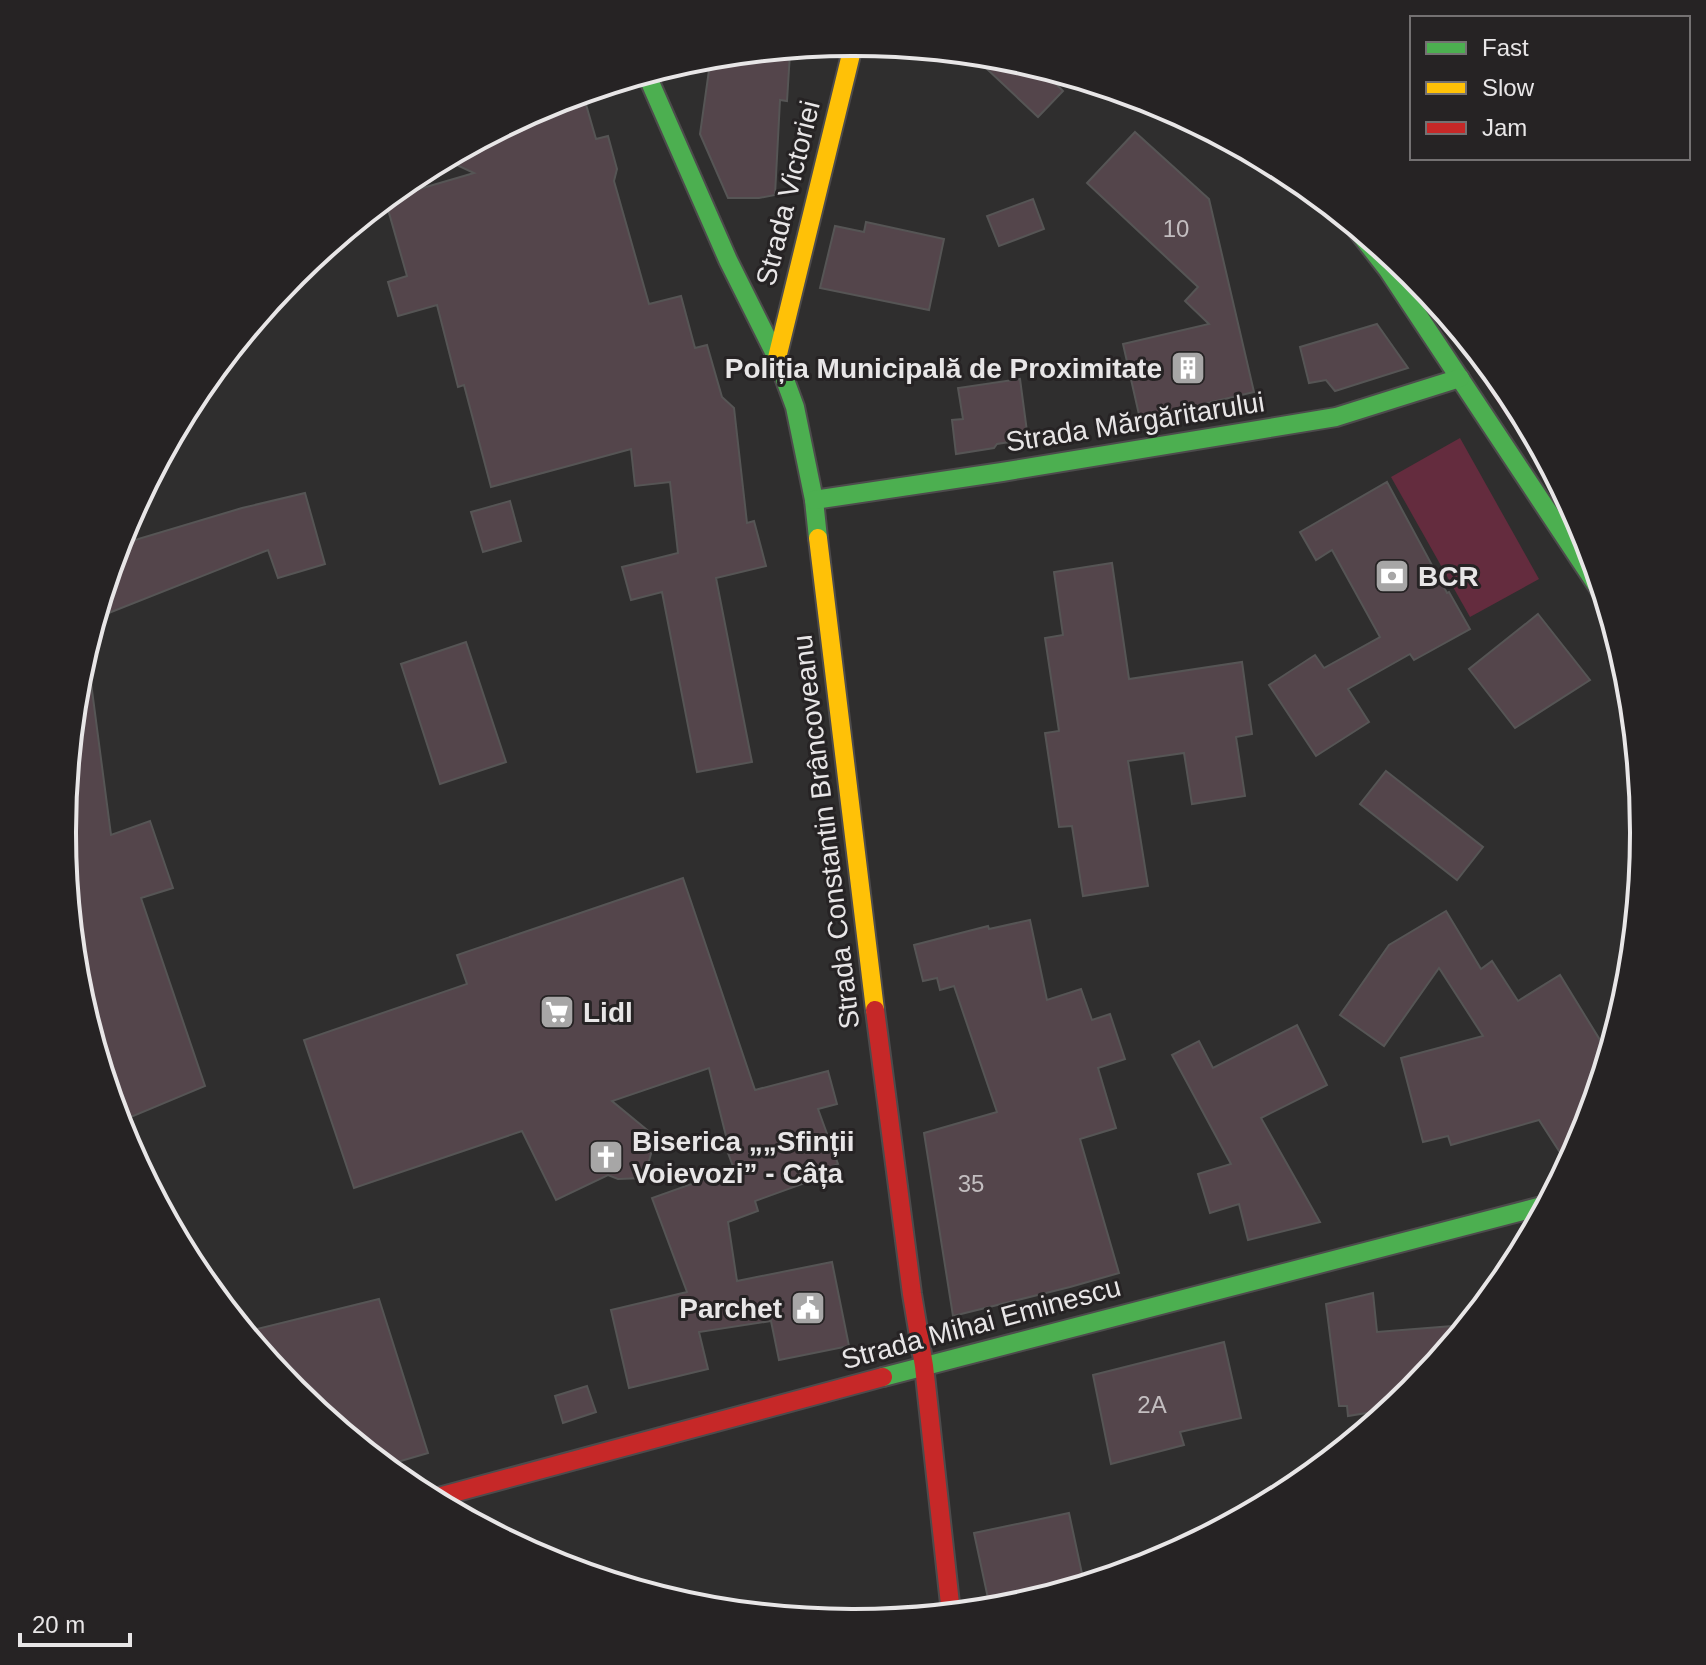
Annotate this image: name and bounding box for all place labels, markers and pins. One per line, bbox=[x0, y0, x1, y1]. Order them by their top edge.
building icon: Poliția Municipală de Proximitate bbox=[1169, 349, 1207, 387]
place label: Poliția Municipală de Proximitate bbox=[725, 353, 1162, 384]
bank icon: BCR bbox=[1373, 557, 1411, 595]
place label: BCR bbox=[1418, 561, 1479, 592]
supermarket icon: Lidl bbox=[538, 993, 576, 1031]
place label: Lidl bbox=[583, 997, 633, 1028]
place label: Biserica „„Sfinții Voievozi” - Câța bbox=[632, 1126, 855, 1189]
church icon: Biserica „„Sfinții Voievozi” - Câța bbox=[587, 1138, 625, 1176]
public building icon: Parchet bbox=[789, 1289, 827, 1327]
place label: Parchet bbox=[679, 1293, 782, 1324]

